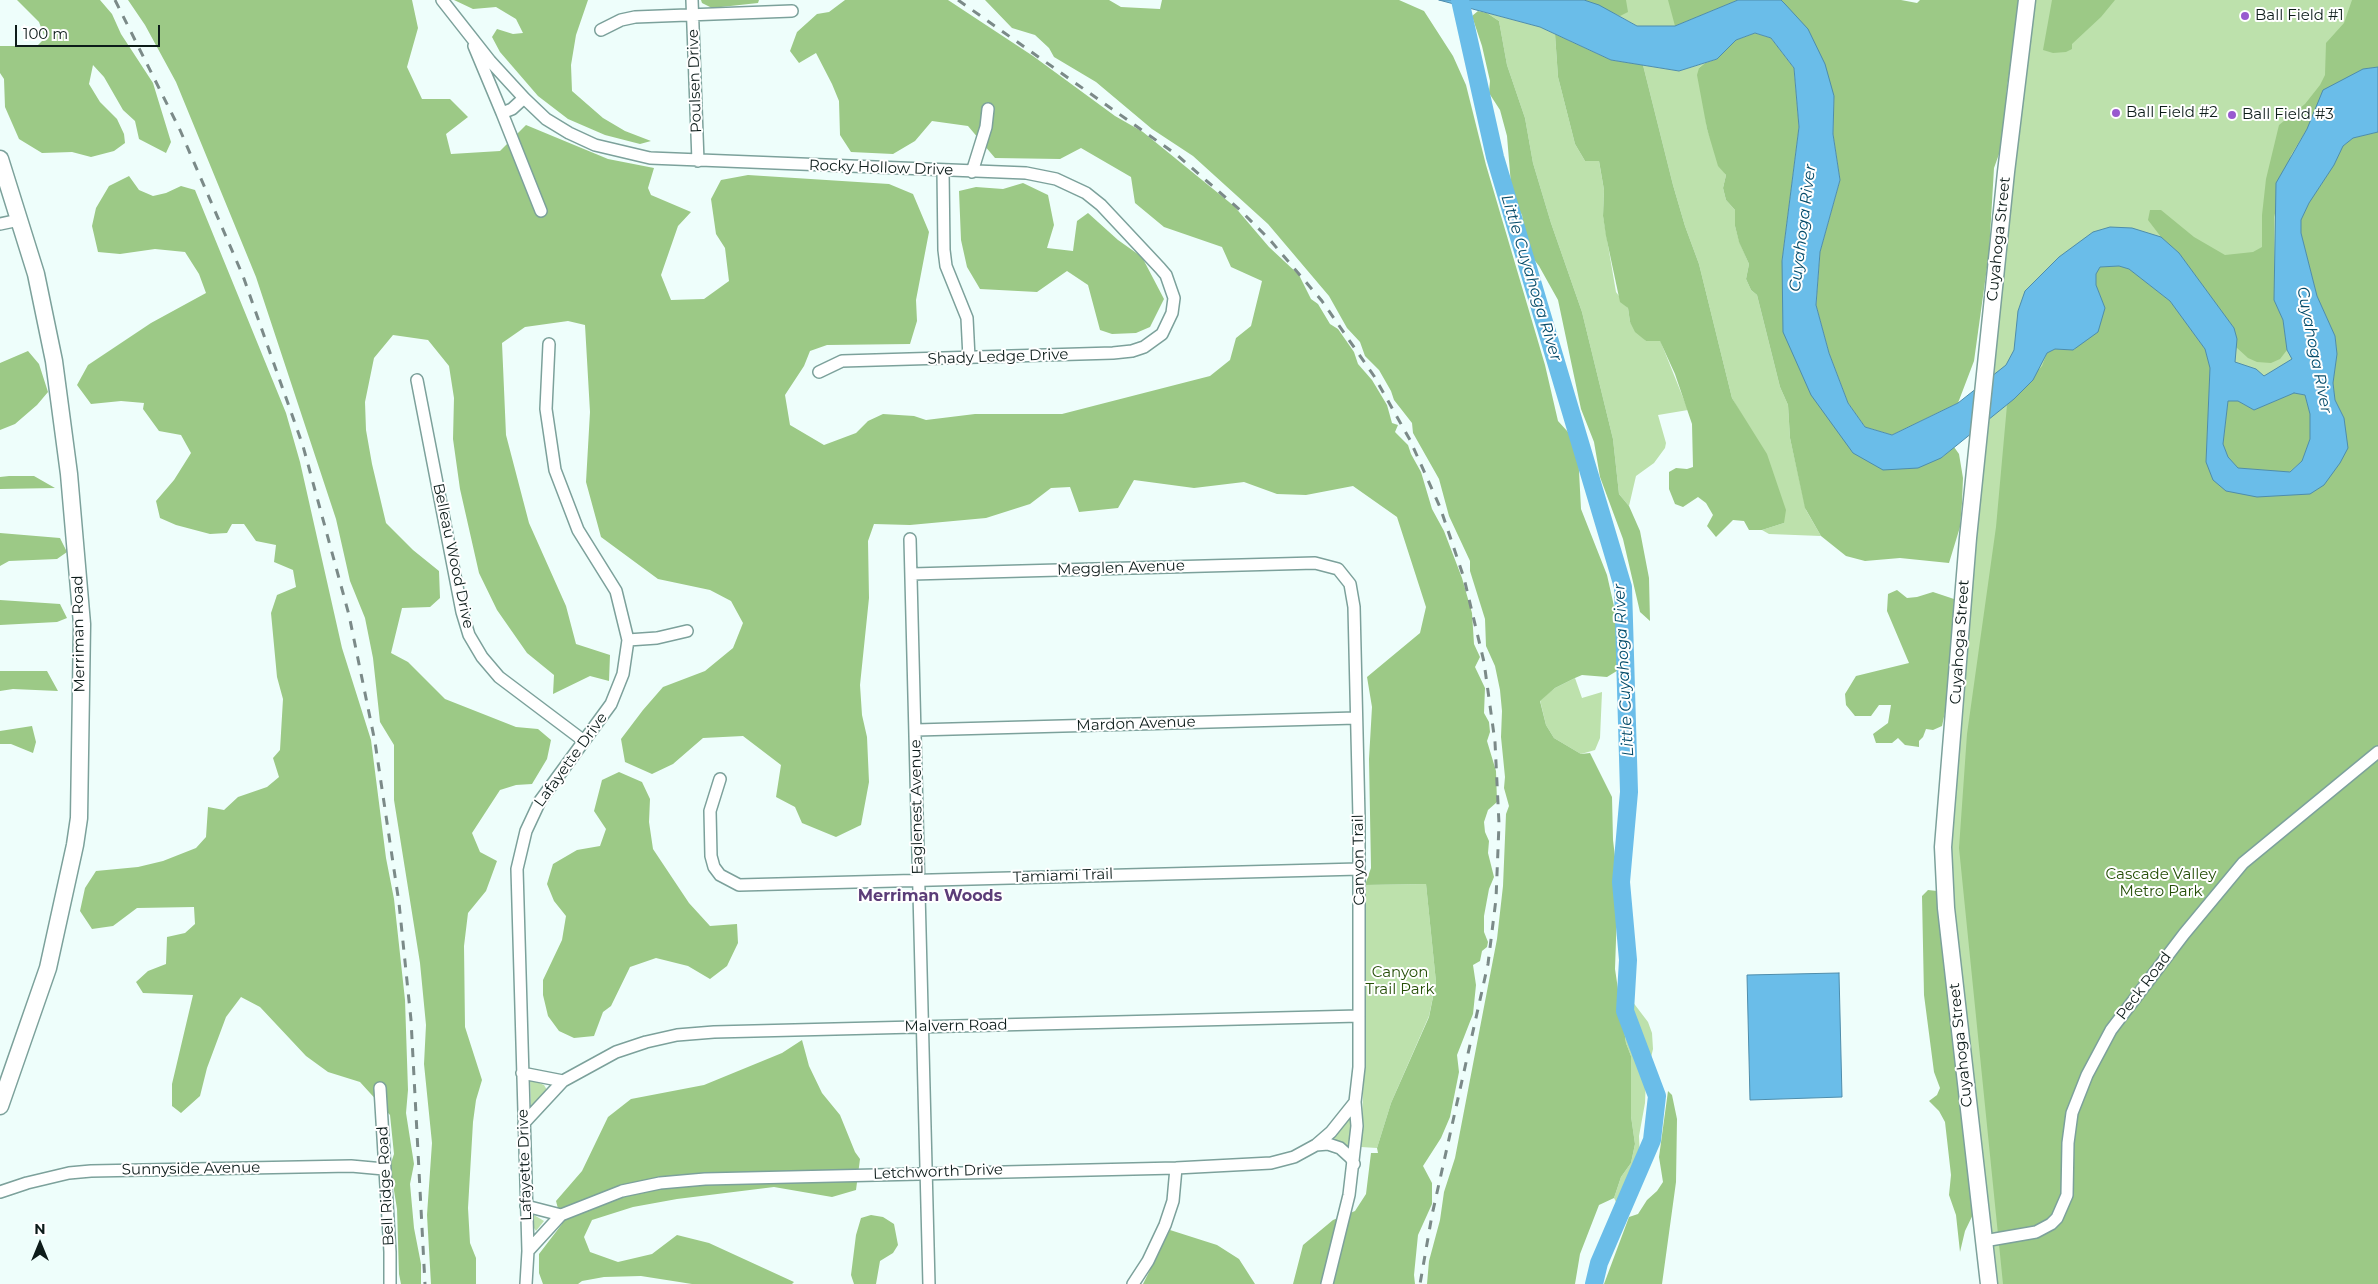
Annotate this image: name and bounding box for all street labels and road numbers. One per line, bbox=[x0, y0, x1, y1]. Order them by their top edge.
street label: Poulsen Drive bbox=[684, 29, 706, 133]
street label: Rocky Hollow Drive bbox=[808, 156, 954, 180]
street label: Cuyahoga Street bbox=[1984, 176, 2014, 302]
street label: Shady Ledge Drive bbox=[927, 346, 1069, 368]
street label: Belleau Wood Drive bbox=[429, 482, 477, 630]
street label: Megglen Avenue bbox=[1057, 557, 1185, 579]
street label: Merriman Road bbox=[69, 575, 89, 693]
street label: Cuyahoga Street bbox=[1947, 579, 1973, 705]
street label: Lafayette Drive bbox=[531, 709, 611, 811]
street label: Mardon Avenue bbox=[1076, 713, 1196, 735]
street label: Eaglenest Avenue bbox=[907, 739, 927, 875]
street label: Canyon Trail bbox=[1349, 814, 1369, 906]
street label: Tamiami Trail bbox=[1012, 865, 1114, 887]
street label: Peck Road bbox=[2113, 949, 2175, 1023]
street label: Cuyahoga Street bbox=[1946, 982, 1976, 1108]
street label: Malvern Road bbox=[904, 1016, 1008, 1036]
street label: Lafayette Drive bbox=[514, 1109, 536, 1221]
street label: Bell Ridge Road bbox=[374, 1126, 398, 1246]
street label: Sunnyside Avenue bbox=[122, 1159, 260, 1179]
street label: Letchworth Drive bbox=[873, 1161, 1003, 1183]

